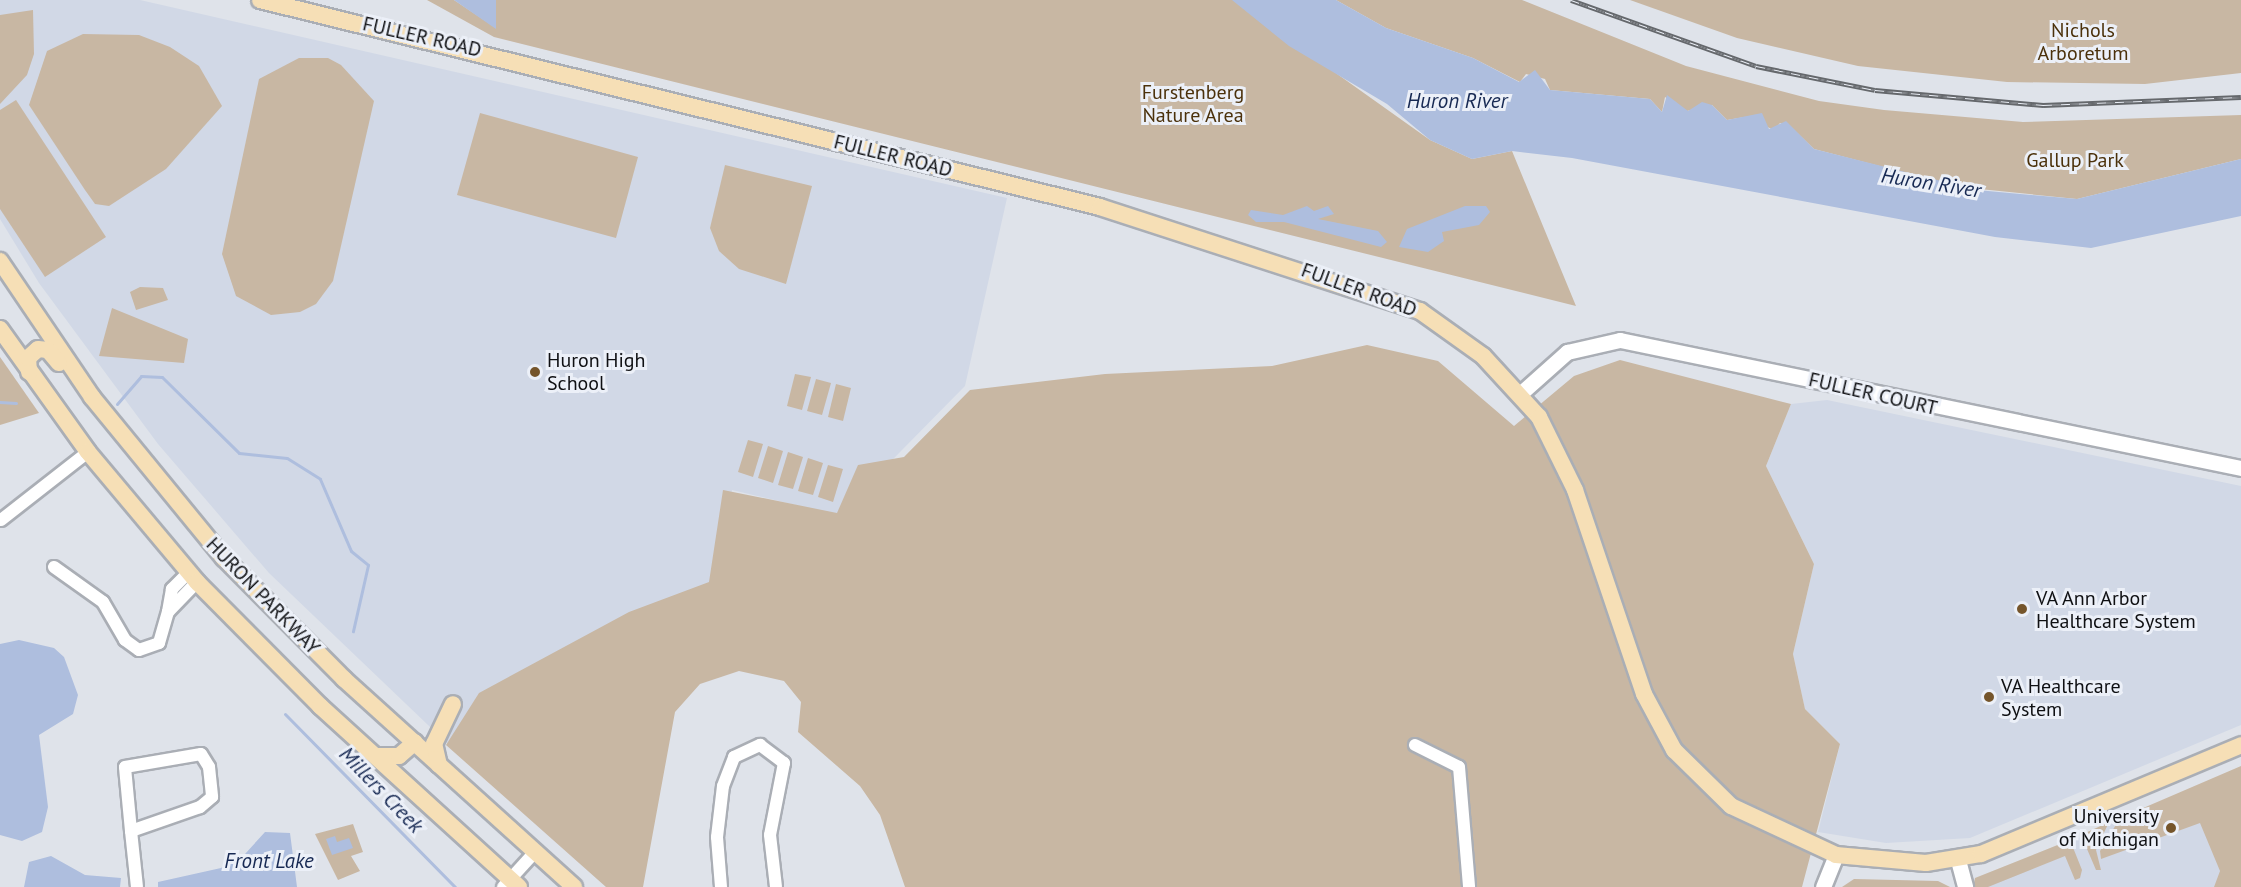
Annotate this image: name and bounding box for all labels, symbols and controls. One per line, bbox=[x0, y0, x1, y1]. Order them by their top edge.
street label: FULLER ROAD bbox=[360, 12, 484, 62]
park label: Nichols Arboretum bbox=[2038, 18, 2128, 65]
park label: Furstenberg Nature Area bbox=[1142, 81, 1244, 128]
water label: Huron River bbox=[1407, 88, 1507, 114]
street label: FULLER ROAD bbox=[831, 130, 955, 182]
park label: Gallup Park bbox=[2026, 148, 2124, 172]
water label: Huron River bbox=[1879, 163, 1983, 203]
street label: FULLER ROAD bbox=[1298, 258, 1420, 322]
place label: Huron High School bbox=[547, 348, 645, 395]
marker: Huron High School bbox=[528, 365, 542, 379]
street label: FULLER COURT bbox=[1806, 368, 1940, 420]
street label: HURON PARKWAY bbox=[201, 533, 325, 659]
place label: VA Ann Arbor Healthcare System bbox=[2036, 586, 2196, 633]
marker: VA Ann Arbor Healthcare System bbox=[2013, 600, 2031, 618]
place label: VA Healthcare System bbox=[2001, 674, 2121, 721]
marker: VA Healthcare System bbox=[1982, 690, 1996, 704]
water label: Millers Creek bbox=[334, 742, 428, 838]
place label: University of Michigan bbox=[2059, 804, 2159, 851]
marker: University of Michigan bbox=[2164, 821, 2178, 835]
water label: Front Lake bbox=[224, 848, 314, 874]

